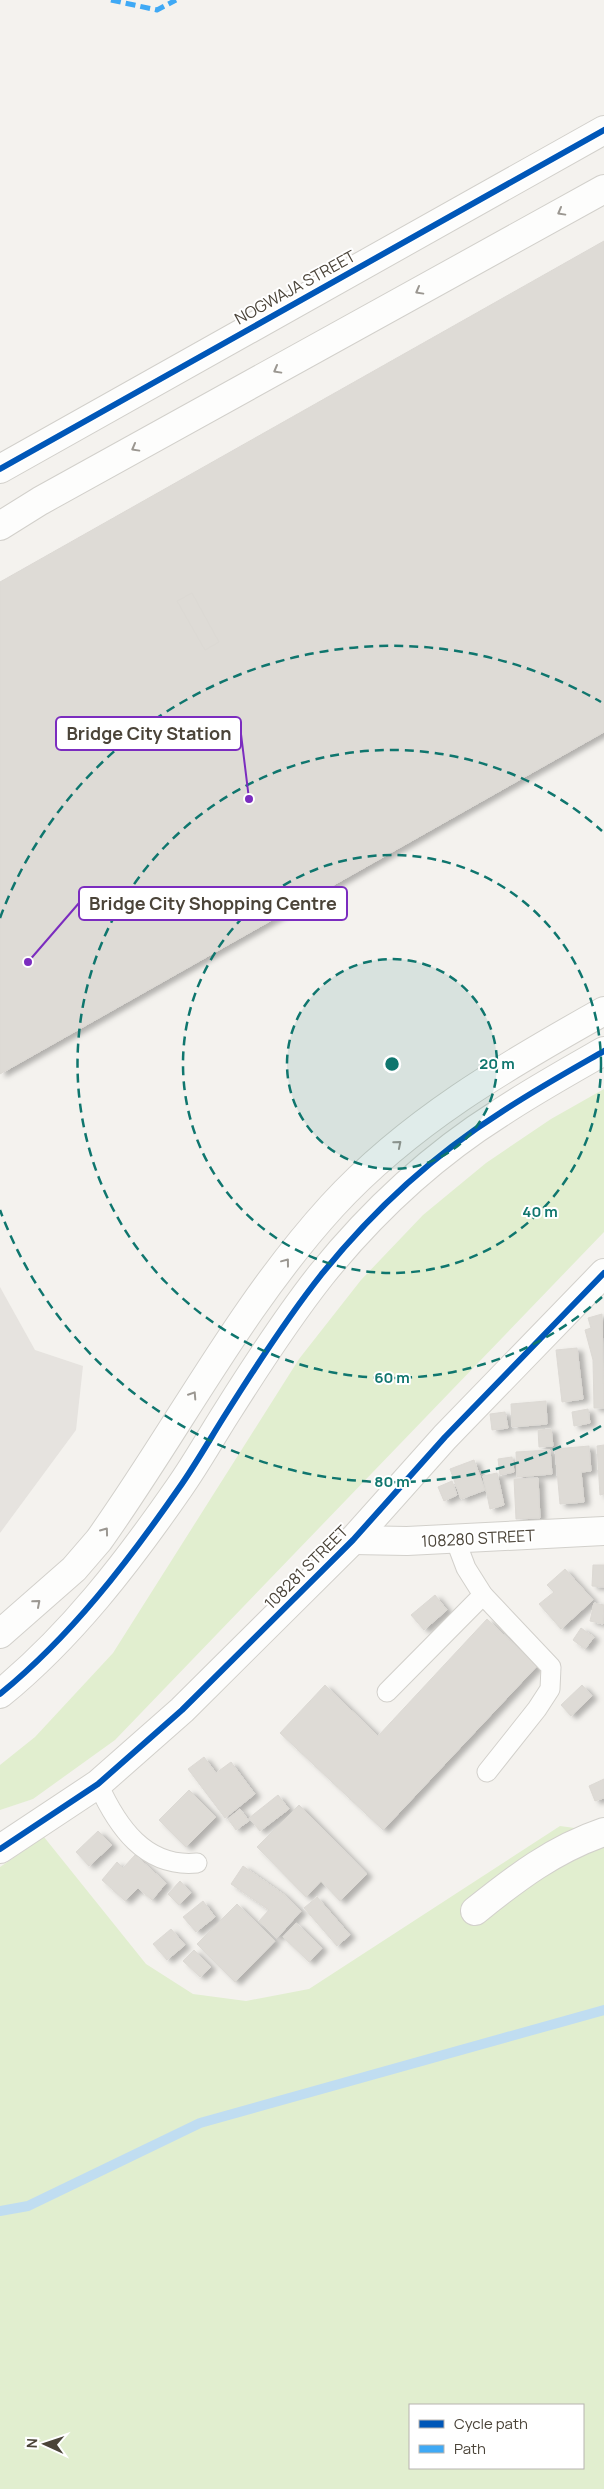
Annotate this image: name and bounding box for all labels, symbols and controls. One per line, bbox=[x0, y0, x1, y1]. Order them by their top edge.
one-way arrow bbox=[558, 206, 567, 216]
street label: NOGWAJA STREET bbox=[231, 244, 360, 329]
one-way arrow bbox=[415, 285, 424, 295]
one-way arrow bbox=[273, 363, 282, 373]
one-way arrow bbox=[131, 442, 140, 452]
callout: Bridge City Station bbox=[56, 717, 241, 750]
text: Bridge City Station bbox=[67, 721, 231, 745]
callout: Bridge City Shopping Centre bbox=[79, 887, 347, 920]
text: Bridge City Shopping Centre bbox=[89, 891, 337, 915]
text: 20 m bbox=[479, 1053, 515, 1074]
centre of rings bbox=[383, 1055, 401, 1073]
one-way arrow bbox=[392, 1141, 401, 1150]
text: 40 m bbox=[522, 1201, 558, 1222]
one-way arrow bbox=[280, 1259, 288, 1268]
text: 60 m bbox=[374, 1367, 410, 1388]
one-way arrow bbox=[187, 1391, 196, 1401]
text: 80 m bbox=[374, 1471, 410, 1492]
street label: 108281 STREET bbox=[259, 1520, 353, 1614]
street label: 108280 STREET bbox=[421, 1524, 536, 1552]
one-way arrow bbox=[99, 1527, 108, 1537]
one-way arrow bbox=[32, 1599, 41, 1608]
legend bbox=[409, 2404, 584, 2469]
text: Cycle path bbox=[454, 2413, 528, 2434]
north arrow bbox=[20, 2419, 70, 2469]
text: N bbox=[22, 2438, 41, 2449]
text: Path bbox=[454, 2438, 486, 2459]

